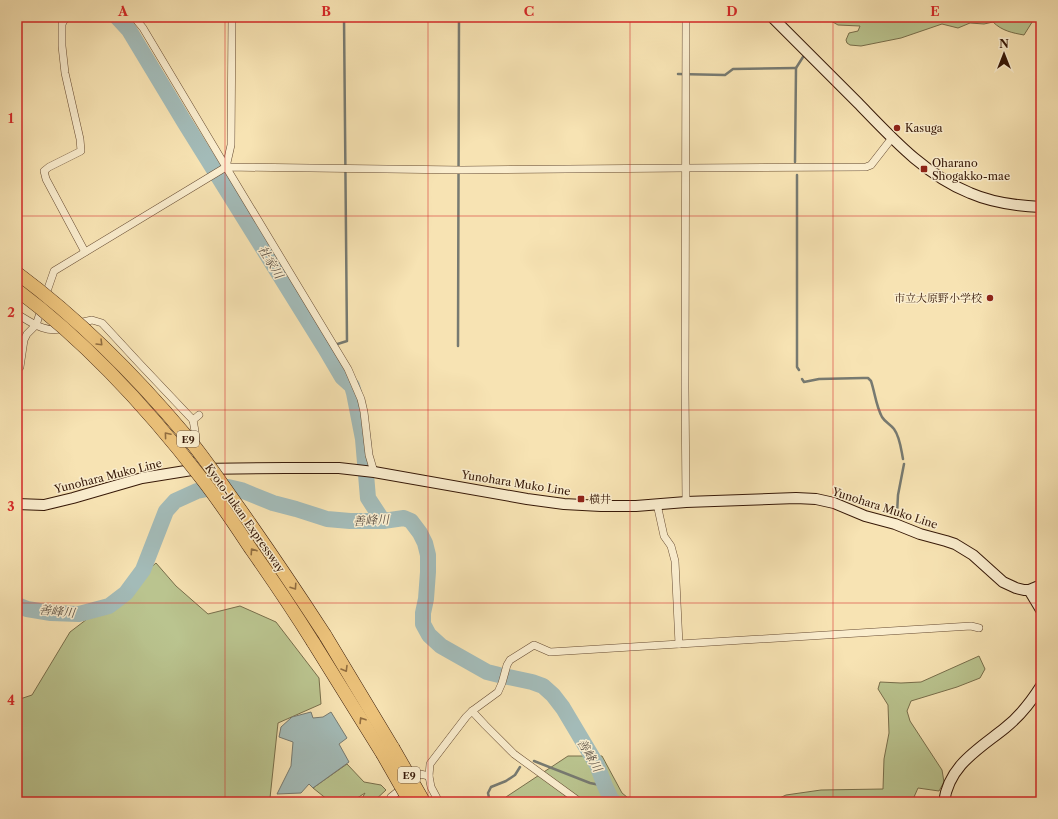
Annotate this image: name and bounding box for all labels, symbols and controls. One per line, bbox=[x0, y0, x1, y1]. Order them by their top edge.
text: A bbox=[117, 3, 129, 19]
text: B bbox=[321, 3, 331, 19]
text: C bbox=[524, 3, 534, 19]
text: D bbox=[726, 3, 738, 19]
text: E bbox=[930, 3, 940, 19]
north arrow bbox=[984, 34, 1024, 74]
text: N bbox=[999, 37, 1009, 51]
text: 1 bbox=[8, 110, 14, 126]
place label: Kasuga bbox=[905, 121, 943, 135]
marker: Kasuga bbox=[892, 123, 902, 133]
place label: Oharano Shogakko-mae bbox=[932, 156, 1010, 183]
marker: Oharano Shogakko-mae bbox=[919, 164, 929, 174]
water label: 社家川 bbox=[255, 243, 288, 283]
place label: 市立大原野小学校 bbox=[894, 291, 982, 305]
marker: 市立大原野小学校 bbox=[985, 293, 995, 303]
text: 2 bbox=[7, 304, 15, 320]
one-way arrow bbox=[95, 338, 103, 346]
road number: E9 bbox=[177, 431, 199, 447]
one-way arrow bbox=[165, 433, 172, 440]
street label: Yunohara Muko Line bbox=[52, 456, 163, 496]
street label: Kyoto-Jukan Expressway bbox=[202, 461, 288, 576]
street label: Yunohara Muko Line bbox=[460, 467, 571, 499]
street label: Yunohara Muko Line bbox=[830, 484, 940, 532]
place label: 横井 bbox=[589, 492, 611, 506]
marker: 横井 bbox=[576, 494, 586, 504]
text: 3 bbox=[7, 498, 15, 514]
water label: 善峰川 bbox=[353, 511, 391, 528]
one-way arrow bbox=[250, 548, 258, 555]
one-way arrow bbox=[289, 583, 297, 590]
water label: 善峰川 bbox=[38, 602, 78, 621]
one-way arrow bbox=[341, 665, 348, 672]
text: 4 bbox=[7, 692, 15, 708]
one-way arrow bbox=[359, 717, 366, 724]
water label: 善峰川 bbox=[575, 736, 606, 776]
road number: E9 bbox=[398, 767, 420, 783]

